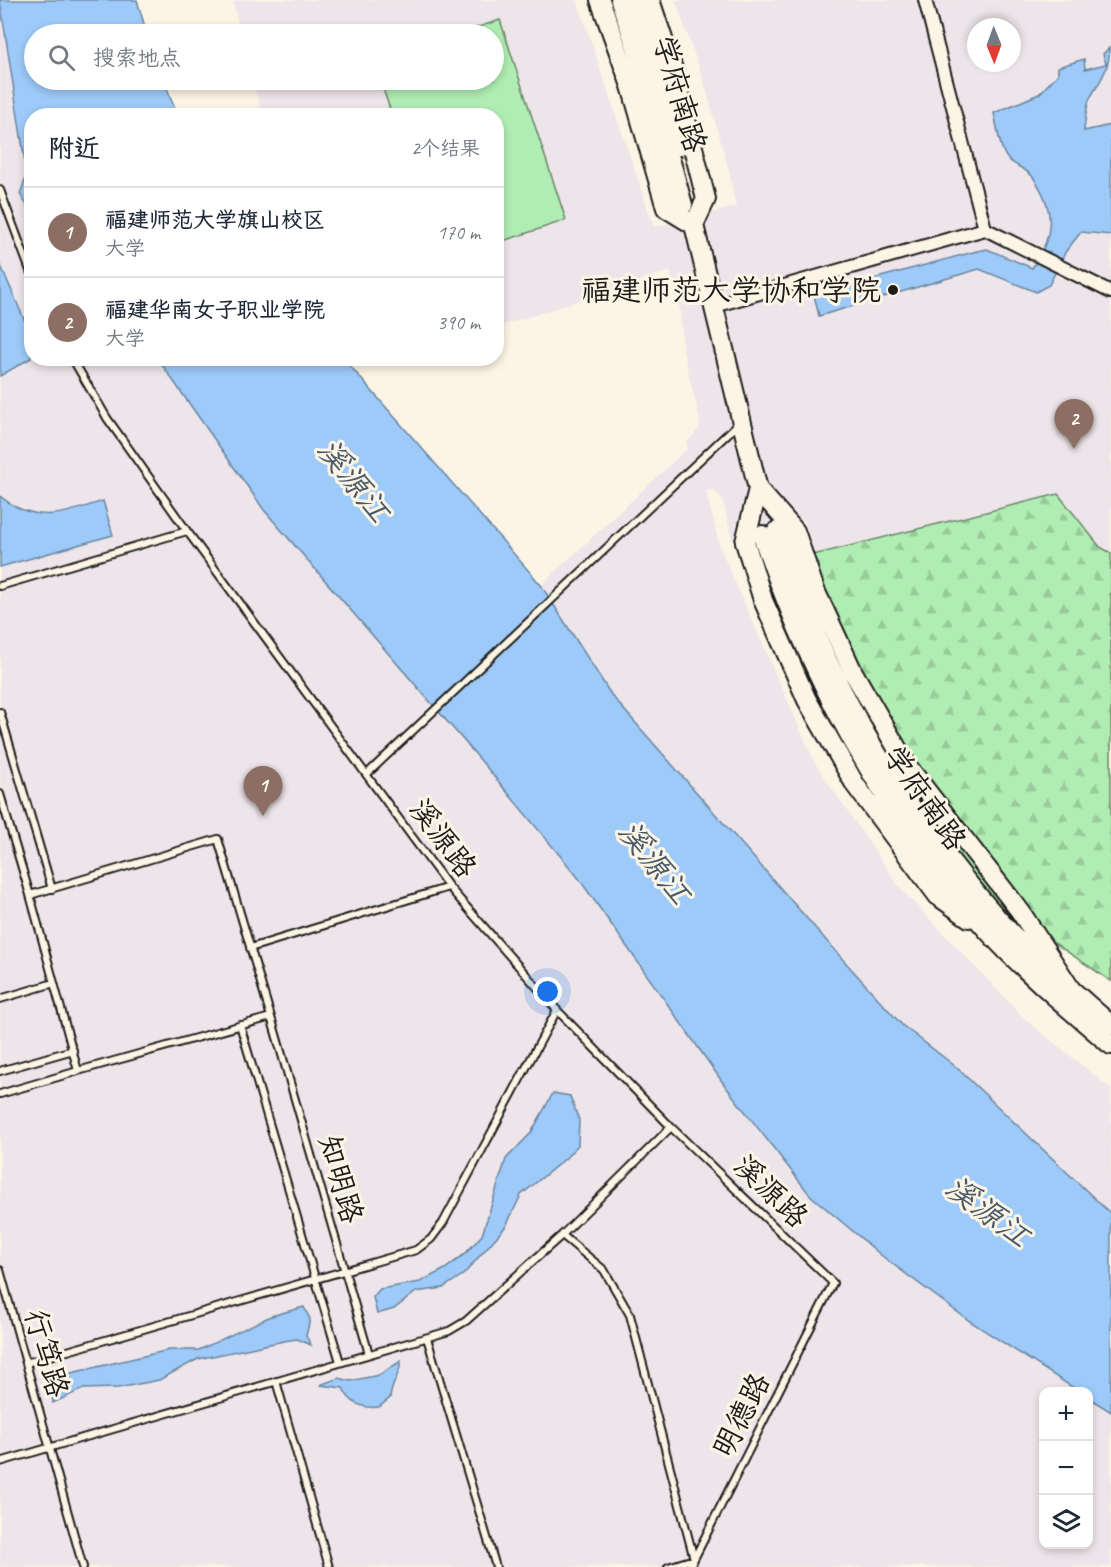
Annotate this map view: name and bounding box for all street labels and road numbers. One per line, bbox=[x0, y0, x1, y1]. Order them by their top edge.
street label: 学府南路 bbox=[645, 31, 715, 157]
street label: 学府南路 bbox=[875, 738, 975, 858]
street label: 溪源路 bbox=[401, 791, 485, 885]
street label: 知明路 bbox=[310, 1131, 372, 1227]
street label: 溪源路 bbox=[725, 1146, 817, 1236]
street label: 行笃路 bbox=[16, 1305, 78, 1401]
street label: 明德路 bbox=[704, 1366, 778, 1464]

